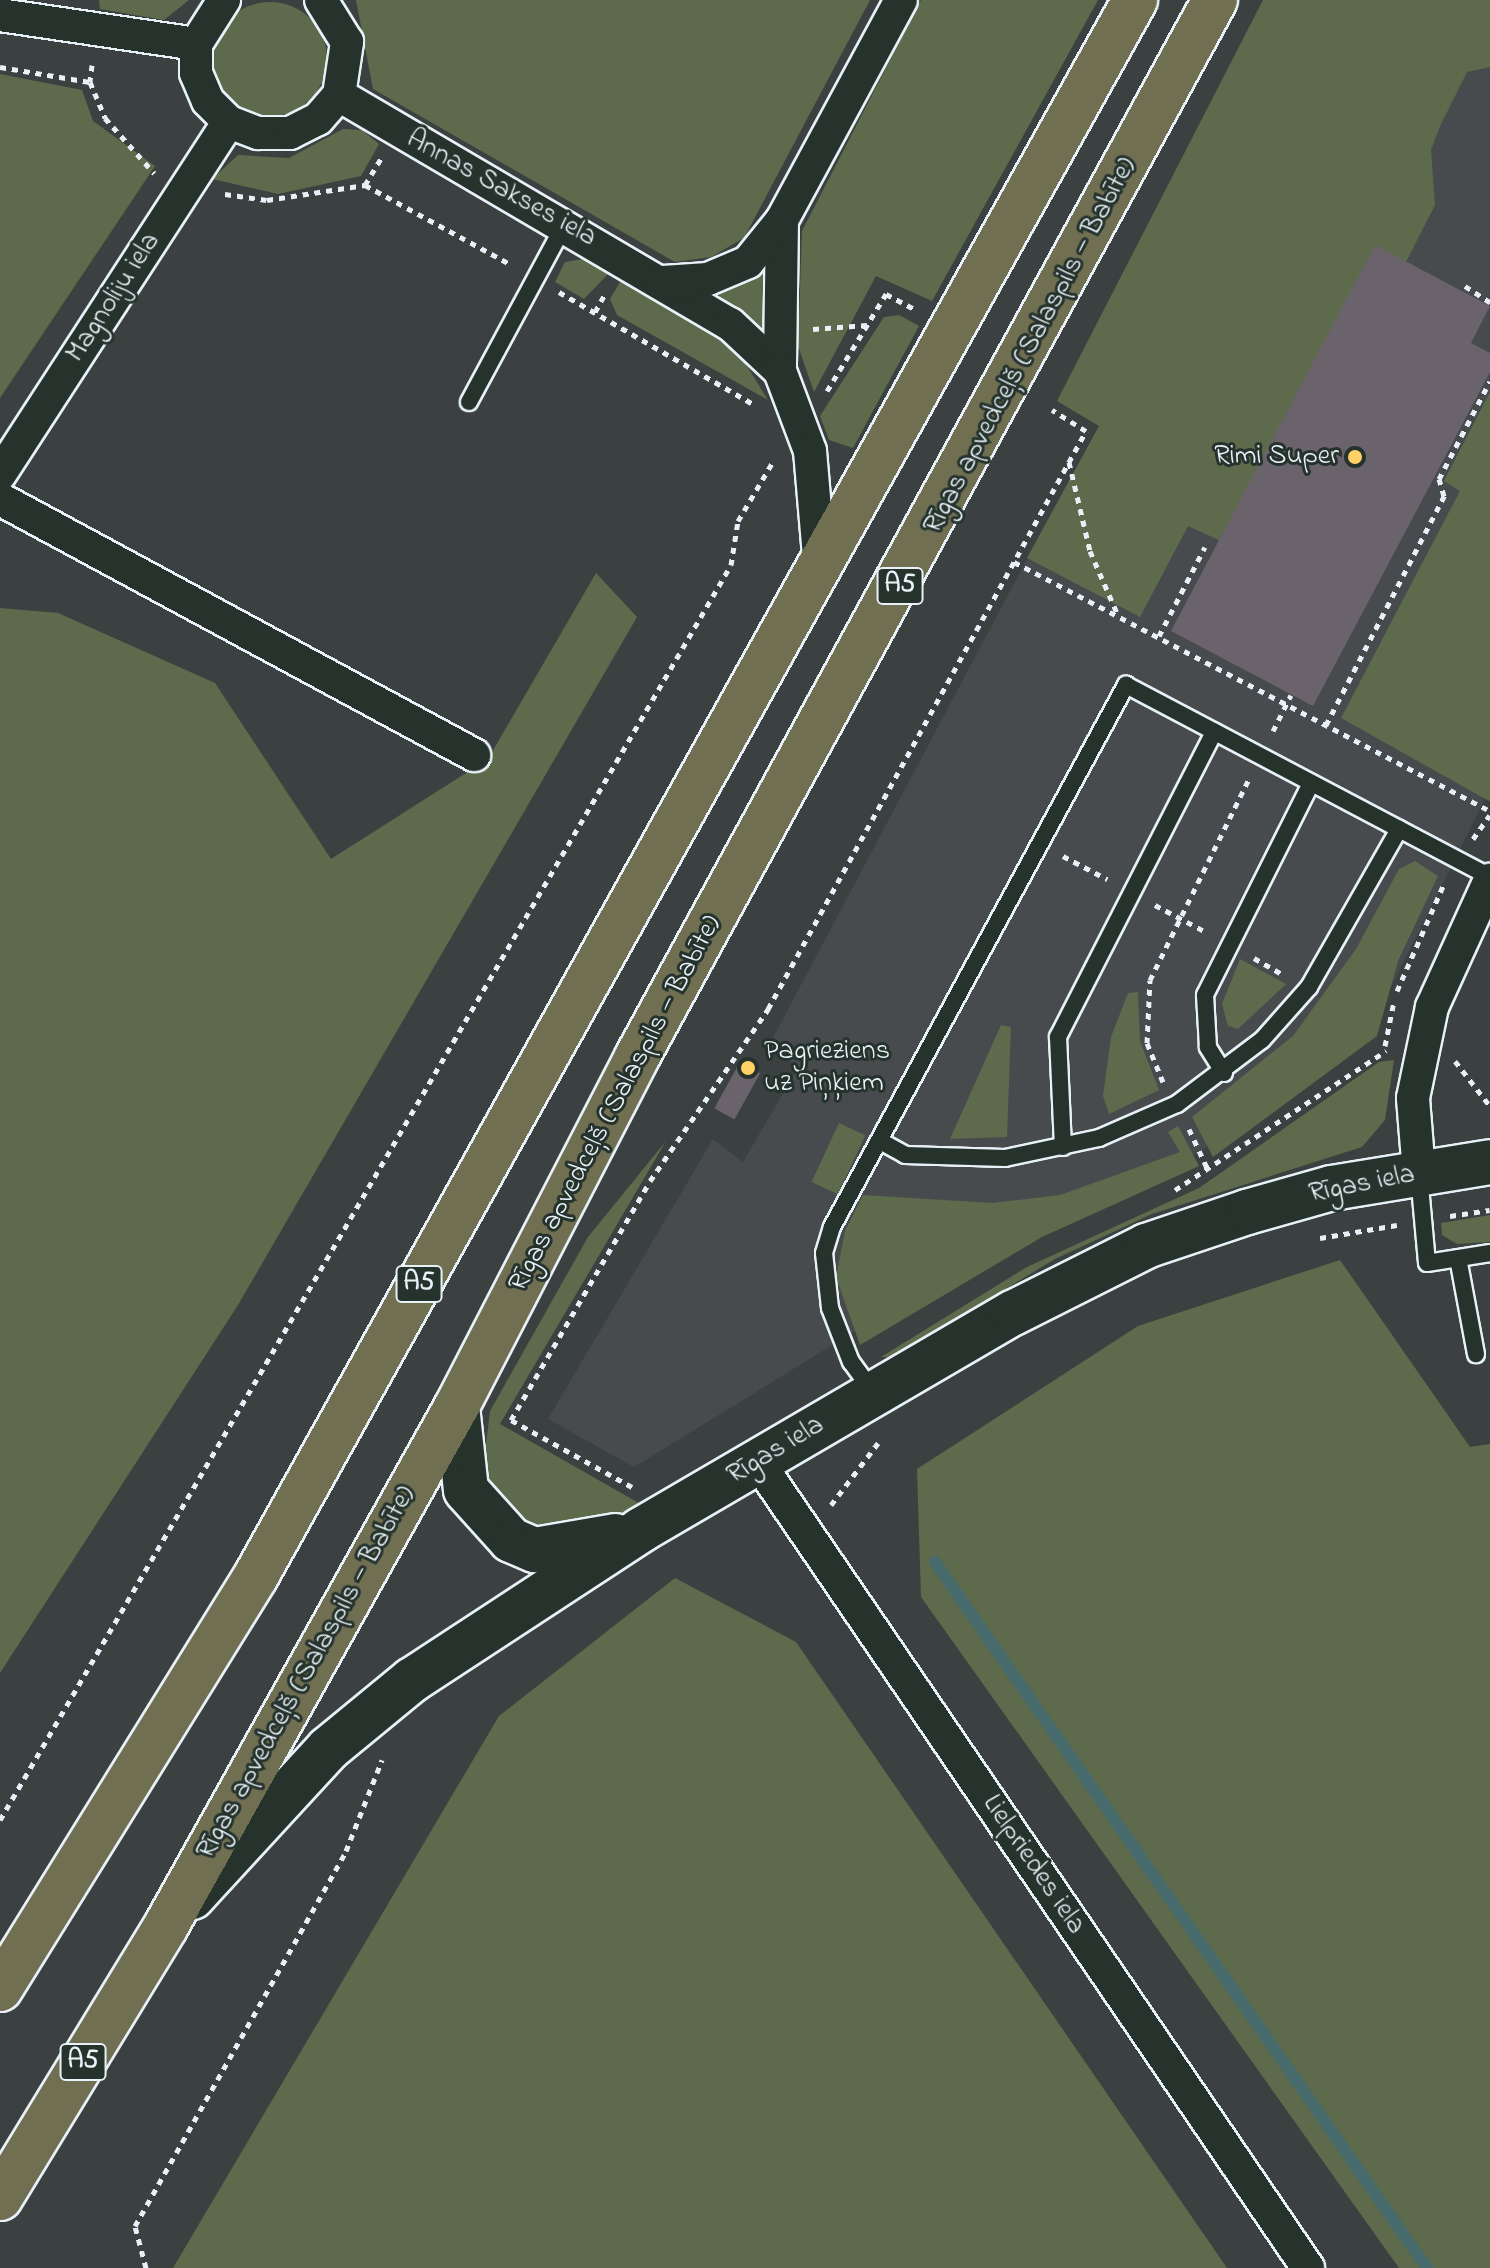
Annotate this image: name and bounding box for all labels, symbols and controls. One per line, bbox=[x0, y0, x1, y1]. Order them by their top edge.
street label: Annas Sakses iela bbox=[400, 123, 602, 255]
street label: Rīgas apvedceļš (Salaspils — Babīte) bbox=[917, 152, 1145, 540]
street label: Magnoliju iela bbox=[60, 227, 168, 369]
place label: Rimi Super bbox=[1214, 440, 1339, 474]
marker: Rimi Super bbox=[1346, 448, 1364, 466]
road number: A5 bbox=[876, 564, 924, 608]
street label: Rīgas apvedceļš (Salaspils — Babīte) bbox=[502, 910, 730, 1298]
place label: Pagrieziens uz Piņķiem bbox=[764, 1035, 890, 1101]
marker: Pagrieziens uz Piņķiem bbox=[739, 1059, 757, 1077]
street label: Rīgas iela bbox=[1306, 1158, 1418, 1212]
road number: A5 bbox=[395, 1262, 443, 1306]
street label: Rīgas iela bbox=[722, 1409, 830, 1493]
street label: Rīgas apvedceļš (Salaspils — Babīte) bbox=[190, 1481, 424, 1865]
street label: Lielpriedes iela bbox=[974, 1789, 1092, 1941]
road number: A5 bbox=[59, 2040, 107, 2084]

